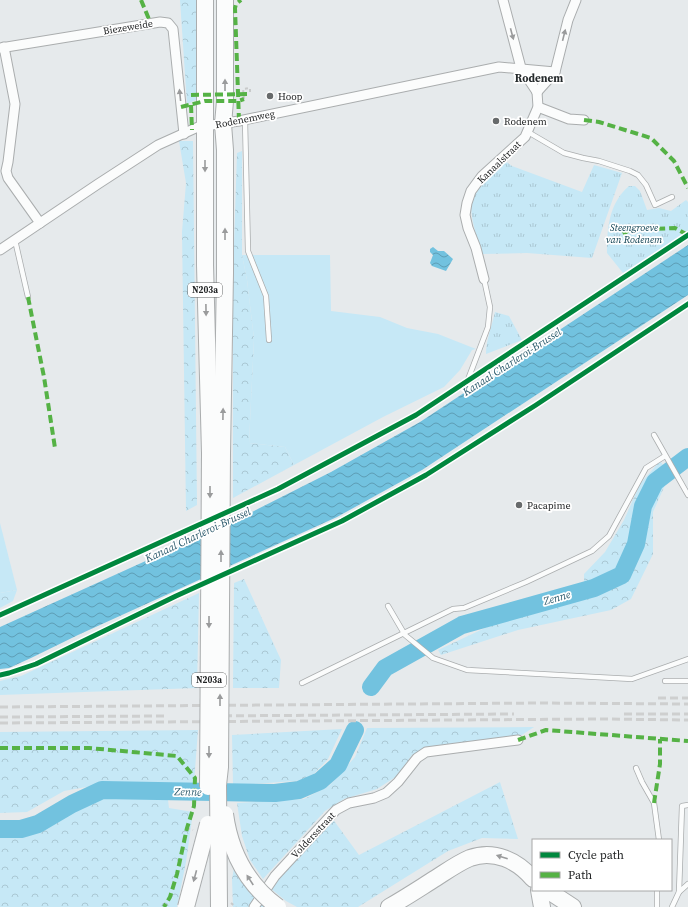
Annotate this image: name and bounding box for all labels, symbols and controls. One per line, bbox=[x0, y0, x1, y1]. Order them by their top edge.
street label: Biezeweide bbox=[102, 17, 154, 37]
one-way arrow bbox=[509, 28, 515, 40]
one-way arrow bbox=[561, 29, 567, 41]
district label: Rodenem bbox=[515, 71, 563, 86]
one-way arrow bbox=[222, 78, 228, 91]
one-way arrow bbox=[177, 89, 183, 101]
place label: Hoop bbox=[278, 90, 303, 103]
marker: Hoop bbox=[265, 91, 275, 101]
street label: Rodenemweg bbox=[214, 107, 276, 131]
place label: Rodenem bbox=[504, 115, 547, 128]
marker: Rodenem bbox=[491, 116, 501, 126]
street label: Kanaalstraat bbox=[474, 137, 524, 186]
one-way arrow bbox=[202, 160, 208, 173]
park label: Steengroeve van Rodenem bbox=[606, 221, 663, 246]
one-way arrow bbox=[222, 227, 228, 240]
road number: N203a bbox=[188, 283, 222, 297]
one-way arrow bbox=[203, 304, 209, 317]
water label: Kanaal Charleroi-Brussel bbox=[459, 324, 565, 400]
one-way arrow bbox=[219, 408, 226, 420]
one-way arrow bbox=[207, 486, 213, 499]
place label: Pacapime bbox=[527, 499, 571, 512]
marker: Pacapime bbox=[514, 500, 524, 510]
water label: Kanaal Charleroi-Brussel bbox=[142, 504, 254, 567]
one-way arrow bbox=[218, 549, 224, 562]
water label: Zenne bbox=[541, 587, 573, 609]
one-way arrow bbox=[206, 616, 212, 629]
road number: N203a bbox=[192, 673, 226, 687]
one-way arrow bbox=[217, 693, 223, 706]
one-way arrow bbox=[206, 746, 212, 759]
water label: Zenne bbox=[173, 784, 202, 800]
street label: Voldersstraat bbox=[288, 809, 338, 861]
legend bbox=[532, 839, 672, 891]
text: Cycle path bbox=[568, 847, 624, 863]
one-way arrow bbox=[495, 854, 507, 860]
text: Path bbox=[568, 867, 592, 883]
one-way arrow bbox=[192, 870, 198, 882]
one-way arrow bbox=[247, 874, 254, 885]

